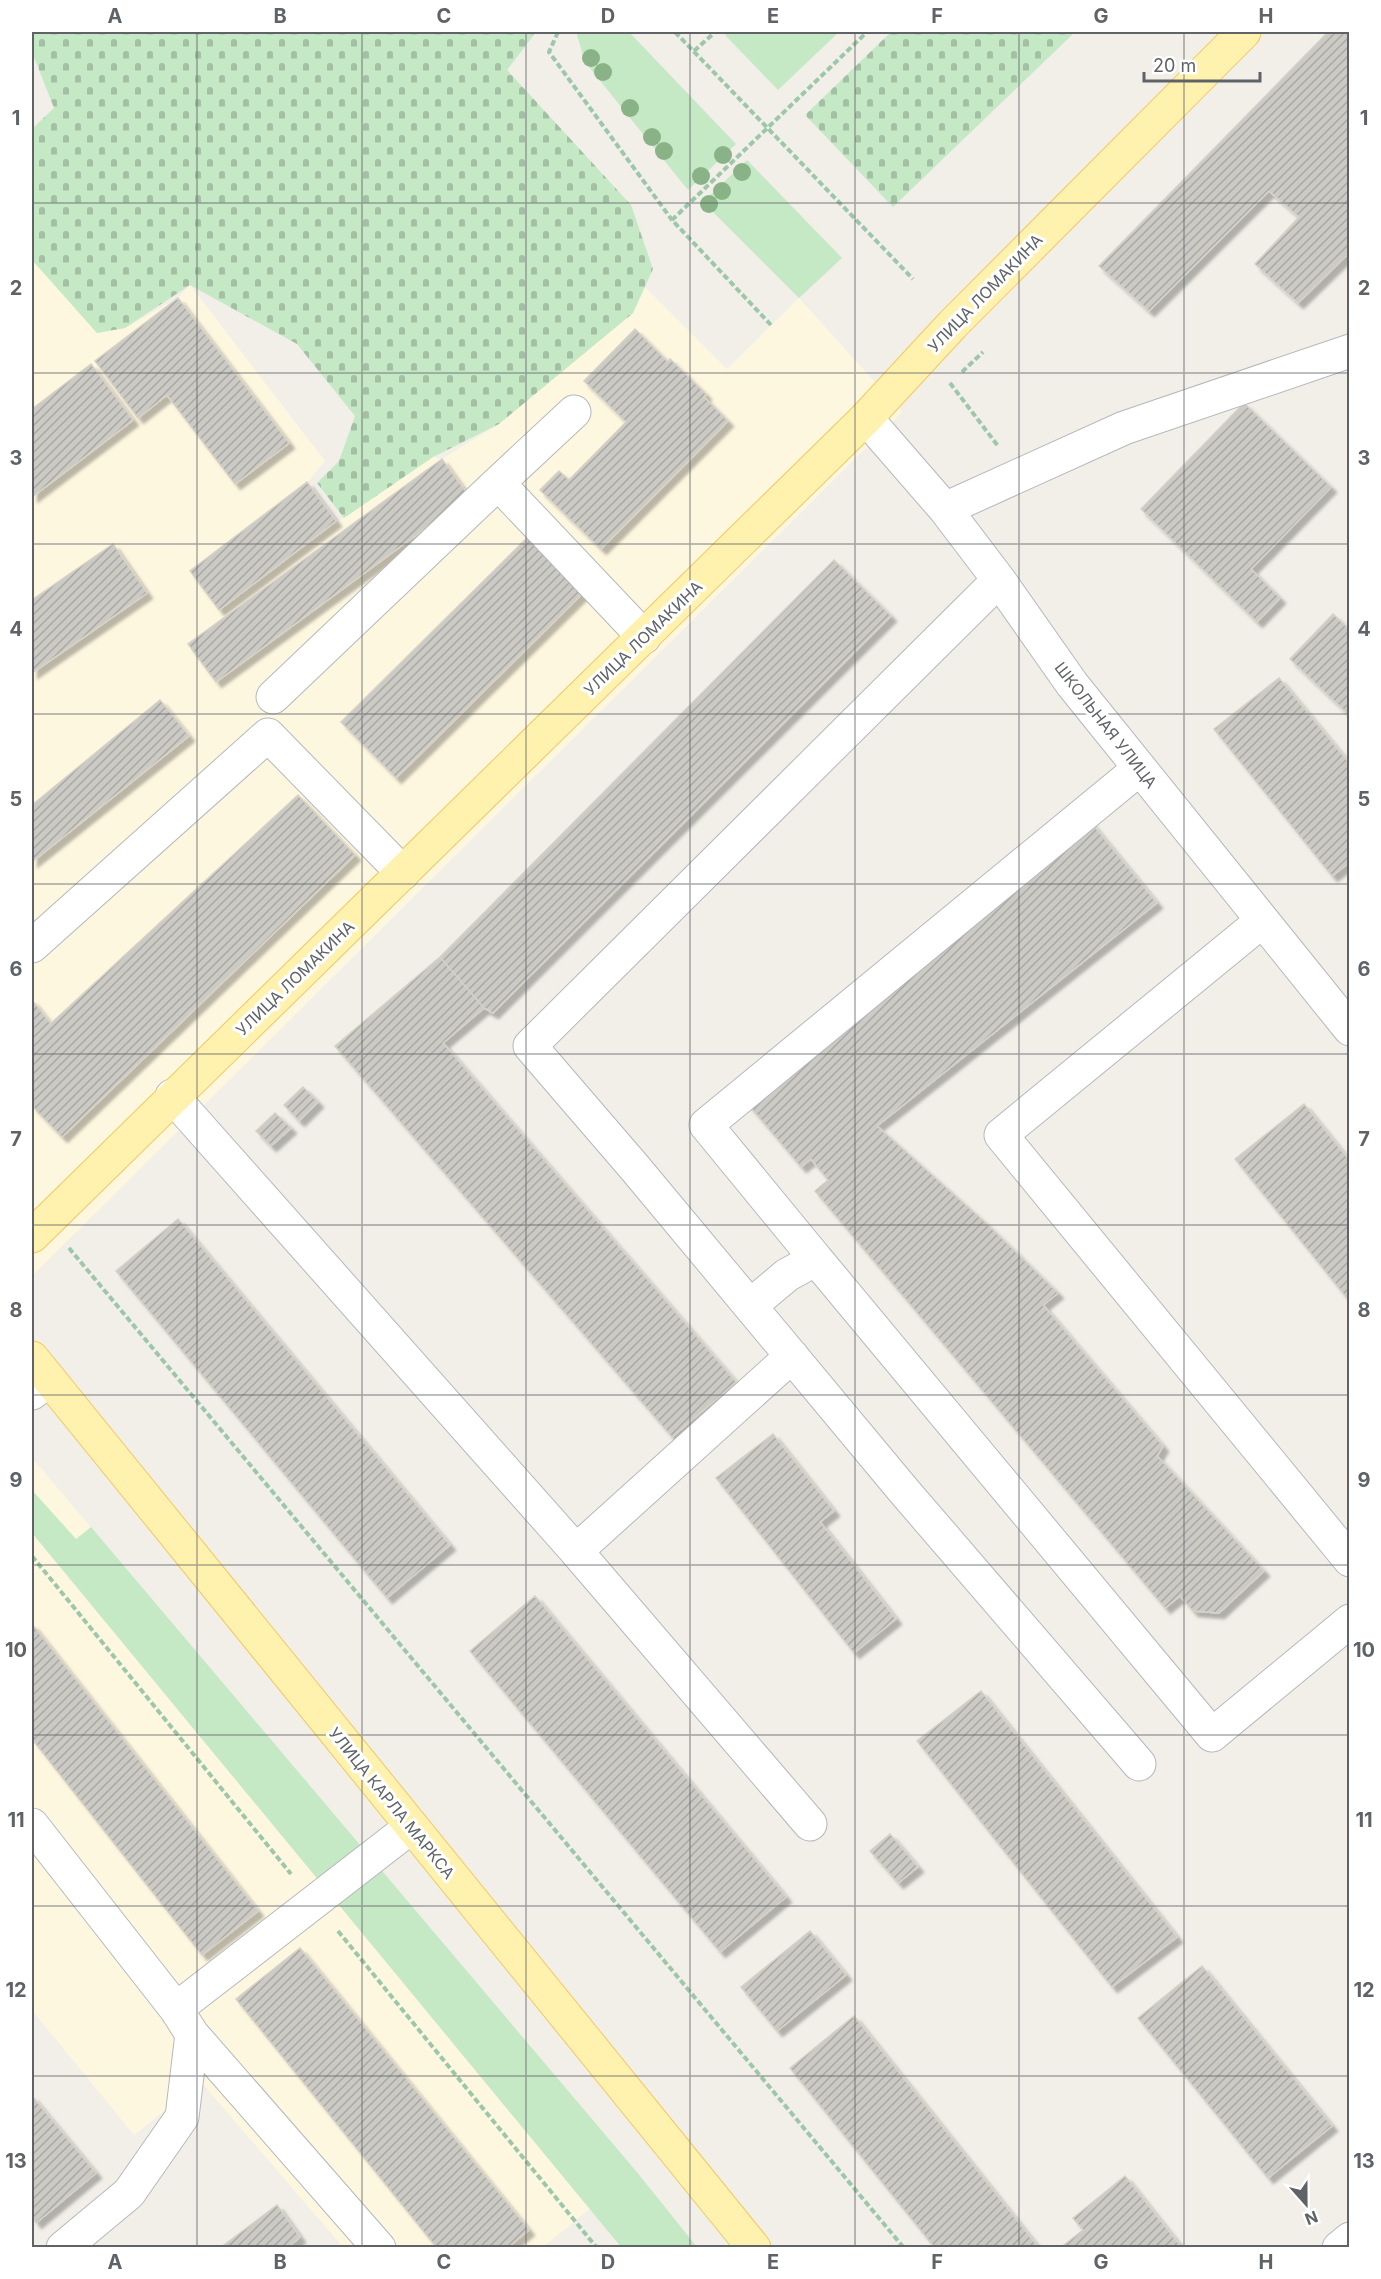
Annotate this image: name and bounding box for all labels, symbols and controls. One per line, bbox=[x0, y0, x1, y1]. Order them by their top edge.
text: A bbox=[108, 4, 123, 28]
text: B bbox=[273, 4, 287, 28]
text: C bbox=[437, 4, 451, 28]
text: D bbox=[601, 4, 615, 28]
text: E bbox=[767, 4, 779, 28]
text: F bbox=[931, 4, 943, 28]
text: G bbox=[1093, 4, 1109, 28]
text: H bbox=[1259, 4, 1273, 28]
scale bar bbox=[1144, 45, 1260, 83]
text: 20 m bbox=[1153, 55, 1196, 76]
text: 1 bbox=[12, 106, 20, 130]
text: 1 bbox=[1360, 106, 1368, 130]
street label: УЛИЦА ЛОМАКИНА bbox=[923, 230, 1047, 356]
text: 2 bbox=[10, 276, 22, 300]
text: 2 bbox=[1358, 276, 1370, 300]
text: 3 bbox=[10, 446, 22, 470]
text: 3 bbox=[1358, 446, 1370, 470]
street label: УЛИЦА ЛОМАКИНА bbox=[580, 576, 706, 700]
text: 4 bbox=[9, 617, 23, 641]
text: 4 bbox=[1357, 617, 1371, 641]
street label: ШКОЛЬНАЯ УЛИЦА bbox=[1051, 658, 1161, 792]
text: 5 bbox=[10, 787, 22, 811]
text: 5 bbox=[1358, 787, 1370, 811]
street label: УЛИЦА ЛОМАКИНА bbox=[232, 916, 358, 1040]
text: 6 bbox=[10, 957, 23, 981]
text: 6 bbox=[1358, 957, 1371, 981]
text: 7 bbox=[10, 1127, 22, 1151]
text: 7 bbox=[1358, 1127, 1370, 1151]
text: 8 bbox=[9, 1298, 23, 1322]
text: 8 bbox=[1357, 1298, 1371, 1322]
text: 9 bbox=[10, 1468, 23, 1492]
text: 9 bbox=[1358, 1468, 1371, 1492]
text: 10 bbox=[5, 1638, 27, 1662]
text: 10 bbox=[1353, 1638, 1375, 1662]
street label: УЛИЦА КАРЛА МАРКСА bbox=[325, 1723, 459, 1883]
text: 11 bbox=[7, 1808, 25, 1832]
text: 11 bbox=[1355, 1808, 1373, 1832]
text: 12 bbox=[5, 1978, 27, 2002]
text: 12 bbox=[1353, 1978, 1375, 2002]
text: 13 bbox=[5, 2149, 27, 2173]
text: 13 bbox=[1353, 2149, 1375, 2173]
north arrow bbox=[1276, 2174, 1336, 2234]
text: N bbox=[1302, 2206, 1321, 2230]
text: A bbox=[108, 2250, 123, 2274]
text: B bbox=[273, 2250, 287, 2274]
text: C bbox=[437, 2250, 451, 2274]
text: D bbox=[601, 2250, 615, 2274]
text: E bbox=[767, 2250, 779, 2274]
text: F bbox=[931, 2250, 943, 2274]
text: G bbox=[1093, 2250, 1109, 2274]
text: H bbox=[1259, 2250, 1273, 2274]

